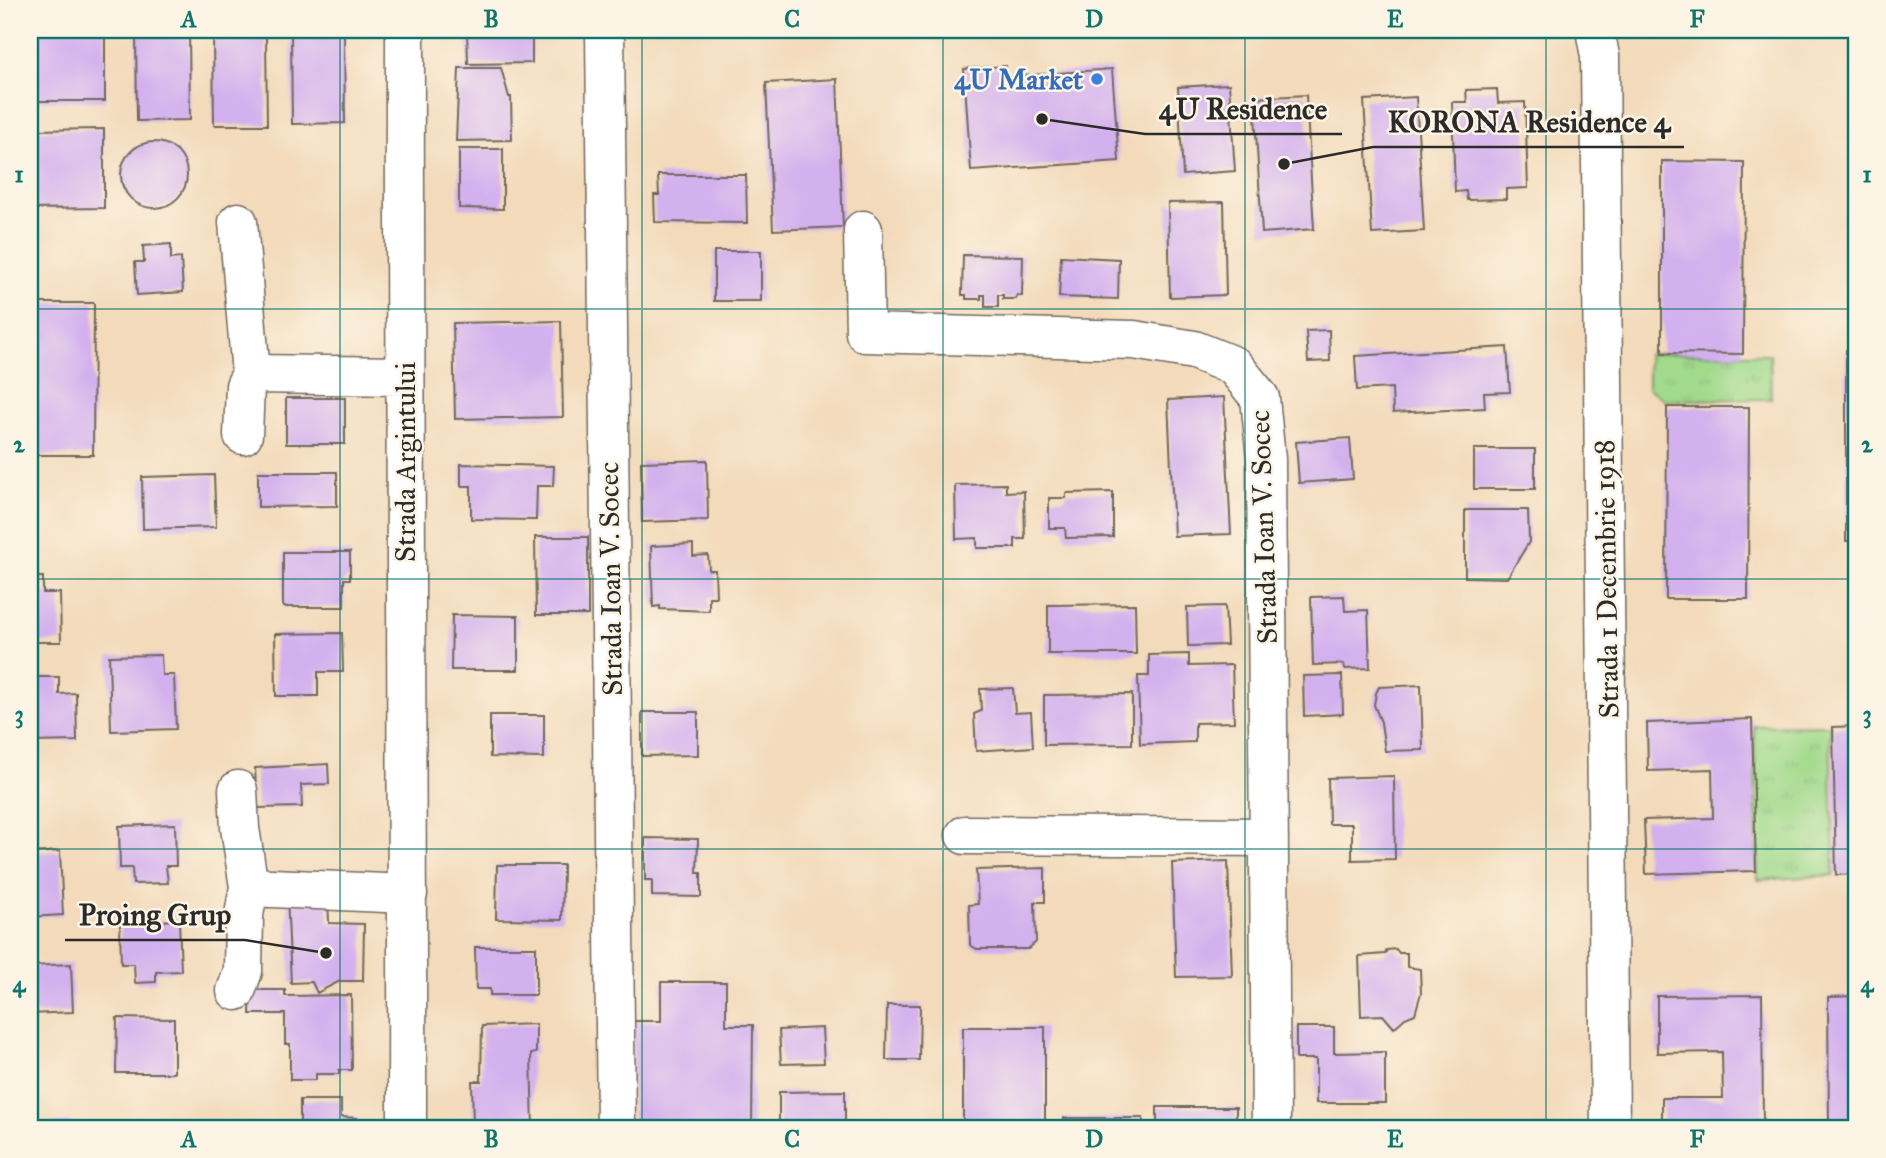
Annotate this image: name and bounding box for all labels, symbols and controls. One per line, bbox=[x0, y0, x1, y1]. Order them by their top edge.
text: A bbox=[179, 5, 197, 33]
text: B bbox=[483, 5, 499, 33]
text: C bbox=[784, 5, 800, 33]
text: D bbox=[1085, 5, 1103, 33]
text: E bbox=[1387, 5, 1404, 33]
text: F bbox=[1689, 5, 1705, 33]
place label: 4U Market bbox=[954, 62, 1083, 97]
marker: 4U Market bbox=[1089, 71, 1105, 87]
callout: 4U Residence bbox=[1145, 83, 1342, 134]
text: 4U Residence bbox=[1159, 91, 1328, 127]
callout: KORONA Residence 4 bbox=[1373, 96, 1684, 147]
text: KORONA Residence 4 bbox=[1388, 104, 1671, 140]
text: 1 bbox=[14, 160, 24, 188]
text: 1 bbox=[1862, 160, 1872, 188]
street label: Strada Argintului bbox=[388, 362, 423, 562]
street label: Strada Ioan V. Socec bbox=[1242, 409, 1285, 645]
text: 2 bbox=[13, 430, 25, 458]
text: 2 bbox=[1861, 430, 1873, 458]
street label: Strada 1 Decembrie 1918 bbox=[1587, 439, 1626, 719]
street label: Strada Ioan V. Socec bbox=[591, 462, 630, 696]
text: 3 bbox=[14, 700, 24, 729]
text: 3 bbox=[1862, 700, 1872, 729]
callout: Proing Grup bbox=[65, 889, 245, 940]
text: Proing Grup bbox=[79, 897, 231, 933]
text: 4 bbox=[13, 970, 27, 998]
text: 4 bbox=[1861, 970, 1875, 998]
text: A bbox=[179, 1125, 197, 1153]
text: B bbox=[483, 1125, 499, 1153]
text: C bbox=[784, 1125, 800, 1153]
text: D bbox=[1085, 1125, 1103, 1153]
text: E bbox=[1387, 1125, 1404, 1153]
text: F bbox=[1689, 1125, 1705, 1153]

